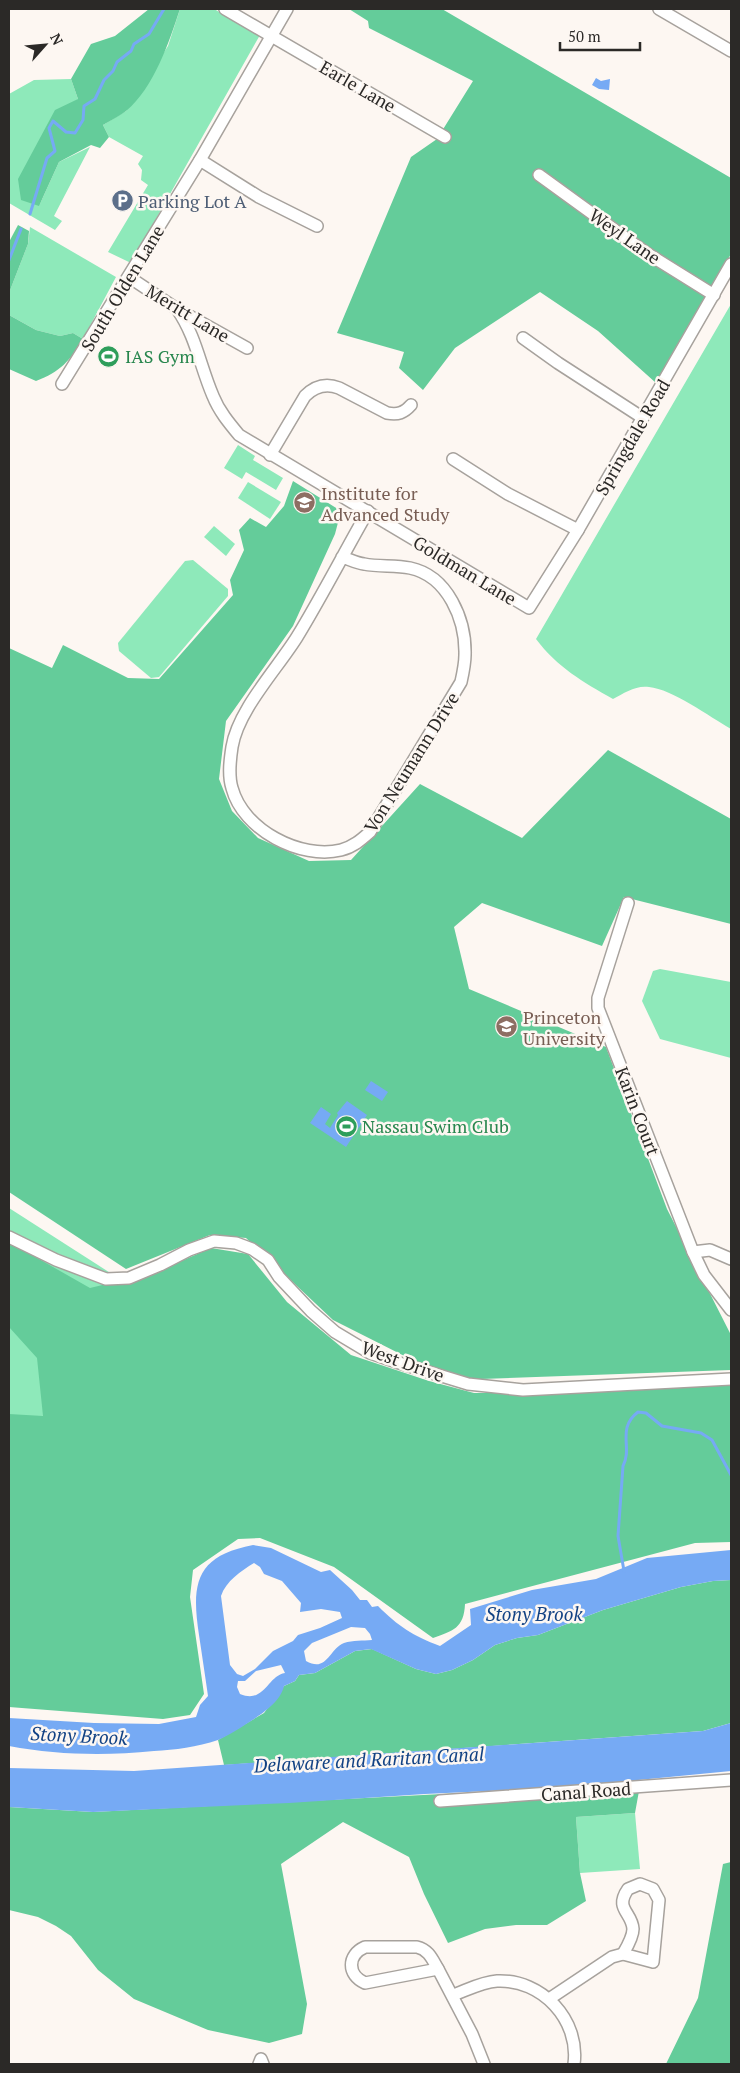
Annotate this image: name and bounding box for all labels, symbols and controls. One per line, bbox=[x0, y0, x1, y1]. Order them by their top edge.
north arrow bbox=[20, 20, 70, 70]
scale bar bbox=[560, 20, 640, 52]
text: 50 m bbox=[568, 26, 601, 46]
text: N bbox=[46, 30, 68, 48]
street label: Earle Lane bbox=[316, 55, 400, 117]
parking icon: Parking Lot A bbox=[110, 189, 134, 213]
place label: Parking Lot A bbox=[138, 189, 247, 213]
street label: Weyl Lane bbox=[585, 203, 665, 269]
street label: South Olden Lane bbox=[75, 220, 169, 356]
street label: Meritt Lane bbox=[142, 279, 234, 347]
sports icon: IAS Gym bbox=[97, 344, 121, 368]
place label: IAS Gym bbox=[125, 344, 195, 368]
street label: Springdale Road bbox=[589, 375, 675, 499]
place label: Institute for Advanced Study bbox=[321, 481, 450, 526]
school or university icon: Institute for Advanced Study bbox=[293, 491, 317, 515]
street label: Goldman Lane bbox=[409, 530, 521, 610]
street label: Von Neumann Drive bbox=[358, 687, 464, 837]
place label: Princeton University bbox=[523, 1005, 606, 1050]
school or university icon: Princeton University bbox=[495, 1015, 519, 1039]
street label: Karin Court bbox=[610, 1063, 666, 1159]
sports icon: Nassau Swim Club bbox=[334, 1114, 358, 1138]
place label: Nassau Swim Club bbox=[362, 1114, 509, 1138]
street label: West Drive bbox=[358, 1335, 448, 1387]
water label: Stony Brook bbox=[485, 1601, 583, 1626]
water label: Stony Brook bbox=[30, 1720, 129, 1750]
water label: Delaware and Raritan Canal bbox=[252, 1740, 485, 1778]
street label: Canal Road bbox=[540, 1776, 632, 1806]

